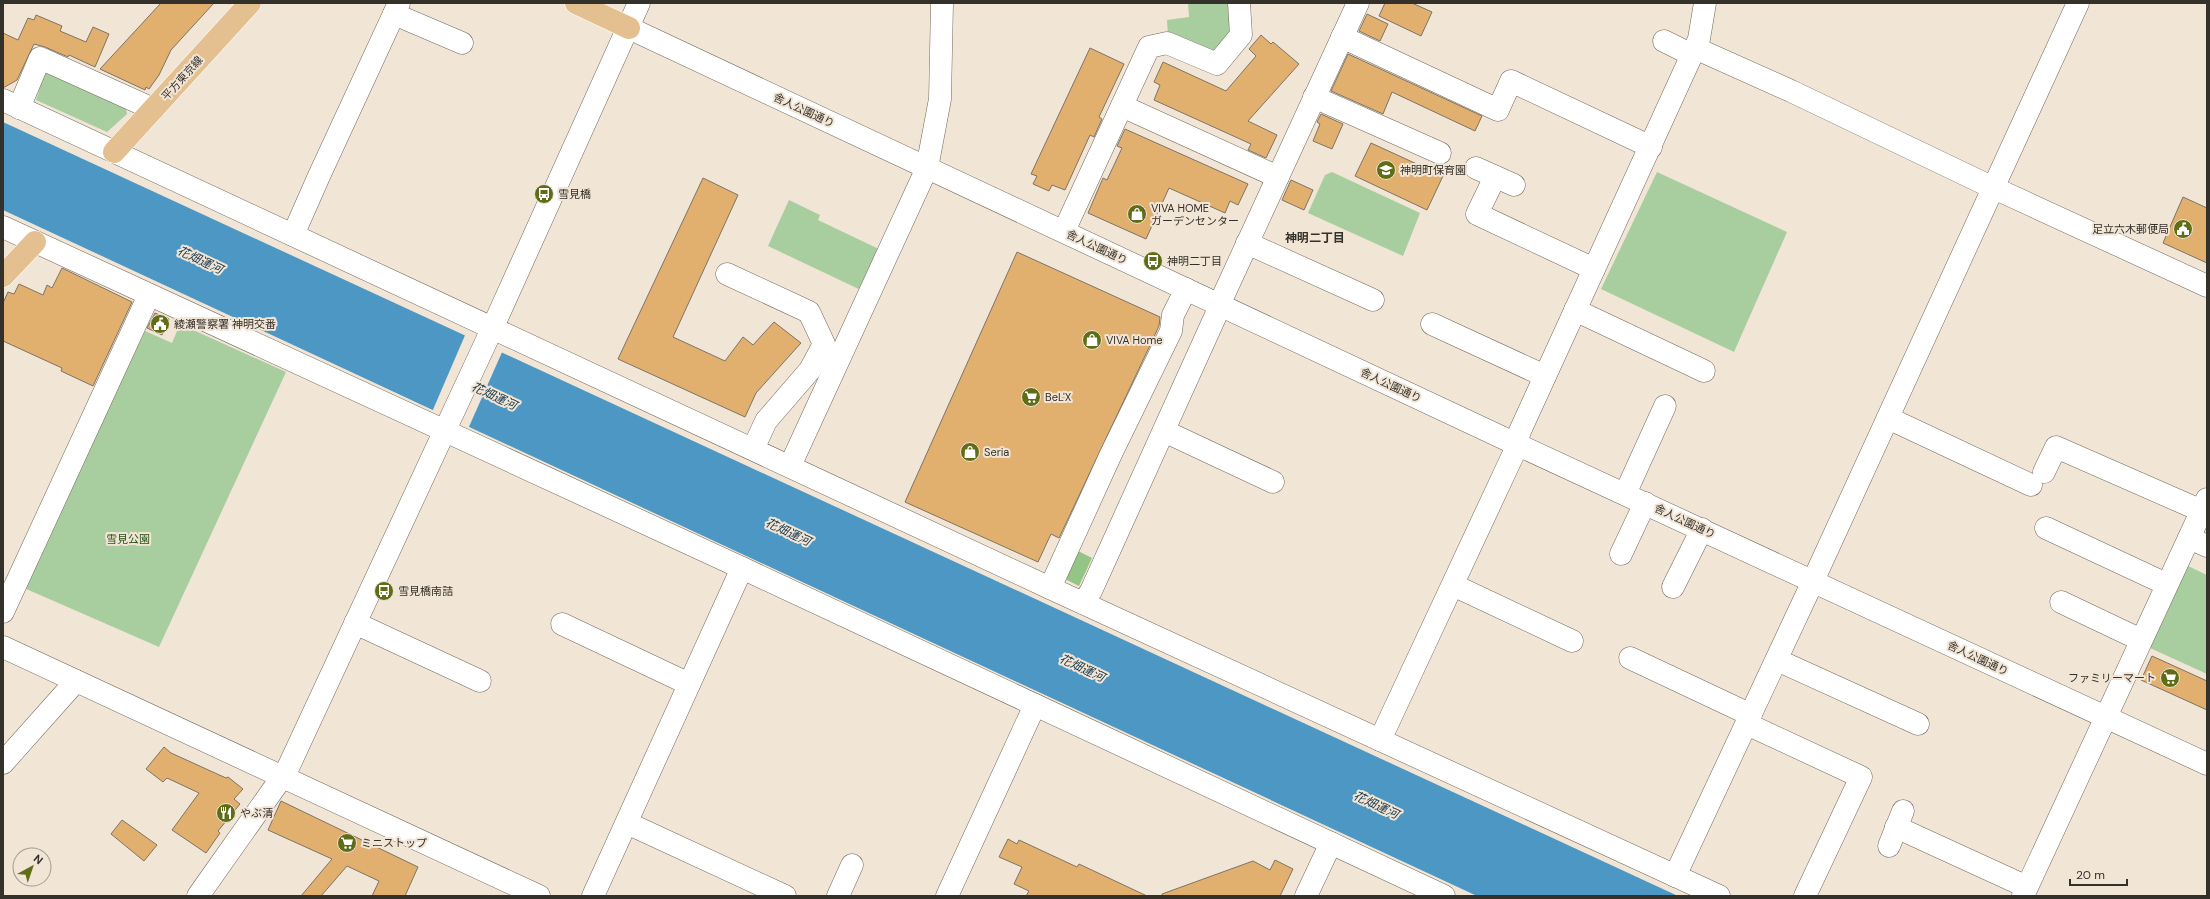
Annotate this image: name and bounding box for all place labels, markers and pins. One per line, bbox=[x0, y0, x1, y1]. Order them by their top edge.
school or university icon: 神明町保育園 bbox=[1375, 159, 1397, 181]
place label: 神明町保育園 bbox=[1400, 163, 1466, 177]
bus stop icon: 雪見橋 bbox=[533, 183, 555, 205]
place label: 雪見橋 bbox=[558, 187, 591, 201]
place label: VIVA HOME ガーデンセンター bbox=[1151, 201, 1239, 228]
shop icon: VIVA HOME ガーデンセンター bbox=[1126, 203, 1148, 225]
public building icon: 足立六木郵便局 bbox=[2172, 218, 2194, 240]
place label: 足立六木郵便局 bbox=[2092, 222, 2169, 236]
bus stop icon: 神明二丁目 bbox=[1142, 250, 1164, 272]
place label: 神明二丁目 bbox=[1167, 254, 1222, 268]
public building icon: 綾瀬警察署 神明交番 bbox=[149, 313, 171, 335]
place label: 綾瀬警察署 神明交番 bbox=[174, 317, 276, 331]
shop icon: VIVA Home bbox=[1081, 329, 1103, 351]
place label: VIVA Home bbox=[1106, 333, 1163, 347]
supermarket icon: BeL'X bbox=[1020, 386, 1042, 408]
place label: BeL'X bbox=[1045, 390, 1072, 404]
shop icon: Seria bbox=[959, 441, 981, 463]
place label: Seria bbox=[984, 445, 1009, 459]
bus stop icon: 雪見橋南詰 bbox=[373, 580, 395, 602]
place label: 雪見橋南詰 bbox=[398, 584, 453, 598]
supermarket icon: ファミリーマート bbox=[2159, 667, 2181, 689]
place label: ファミリーマート bbox=[2068, 671, 2156, 685]
restaurant icon: やぶ清 bbox=[215, 802, 237, 824]
place label: やぶ清 bbox=[240, 806, 273, 820]
supermarket icon: ミニストップ bbox=[336, 832, 358, 854]
place label: ミニストップ bbox=[361, 836, 427, 850]

